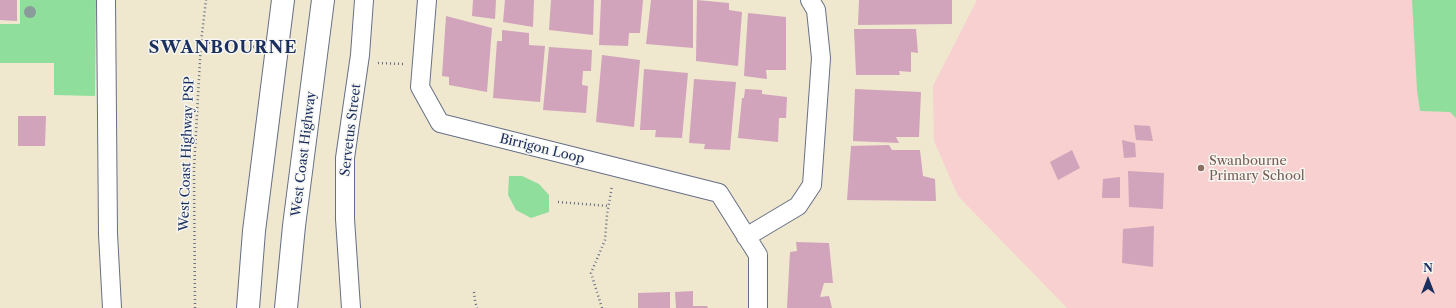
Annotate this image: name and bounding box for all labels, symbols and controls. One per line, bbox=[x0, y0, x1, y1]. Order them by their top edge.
district label: SWANBOURNE bbox=[149, 38, 297, 58]
street label: West Coast Highway PSP bbox=[177, 76, 197, 232]
street label: Servetus Street bbox=[338, 83, 364, 177]
street label: West Coast Highway bbox=[289, 90, 319, 218]
street label: Birrigon Loop bbox=[498, 131, 586, 167]
place label: Swanbourne Primary School bbox=[1209, 153, 1305, 184]
marker: Swanbourne Primary School bbox=[1196, 163, 1206, 173]
north arrow bbox=[1408, 260, 1448, 300]
text: N bbox=[1423, 261, 1433, 275]

